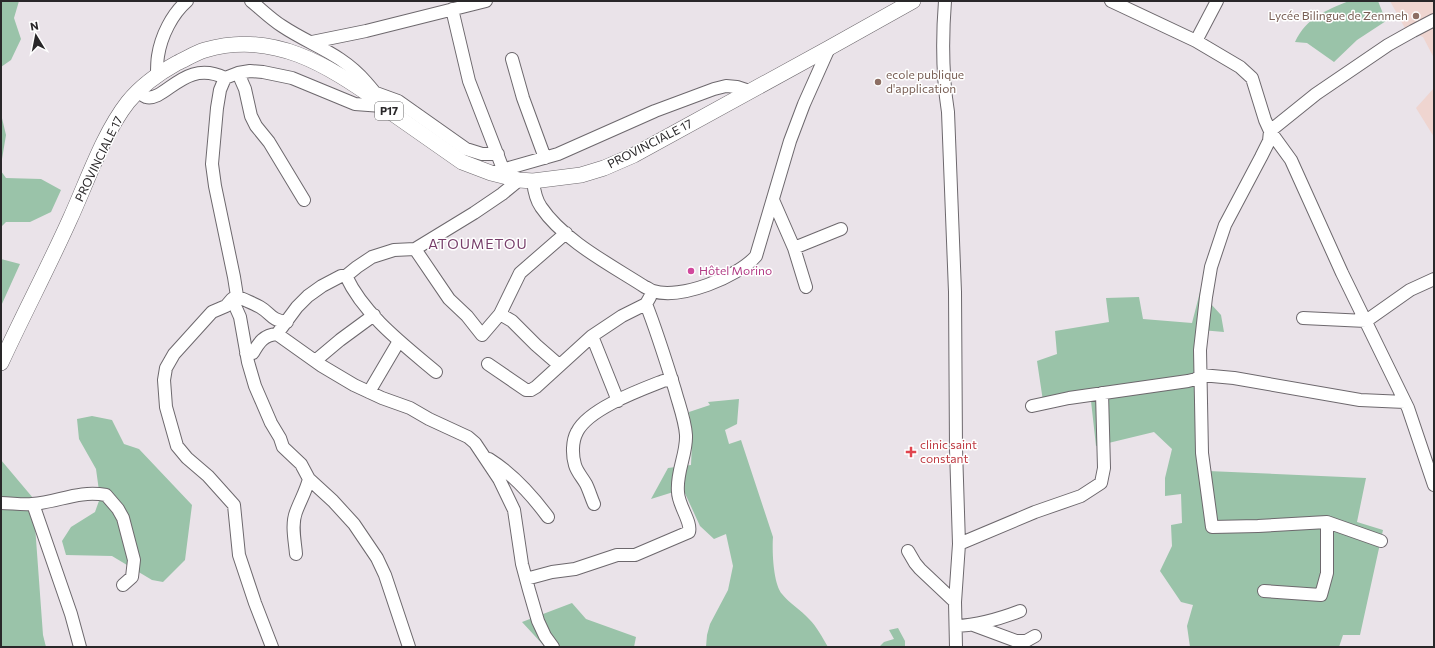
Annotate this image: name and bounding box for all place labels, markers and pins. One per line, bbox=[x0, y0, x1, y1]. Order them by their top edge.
place label: Lycée Bilingue de Zenmeh bbox=[1268, 8, 1408, 22]
marker: Lycée Bilingue de Zenmeh bbox=[1411, 11, 1421, 21]
place label: ecole publique d'application bbox=[886, 67, 964, 95]
marker: ecole publique d'application bbox=[873, 77, 883, 87]
place label: Hôtel Morino bbox=[699, 263, 772, 277]
marker: Hôtel Morino bbox=[686, 266, 696, 276]
place label: clinic saint constant bbox=[920, 437, 977, 465]
marker: clinic saint constant bbox=[905, 446, 917, 458]

